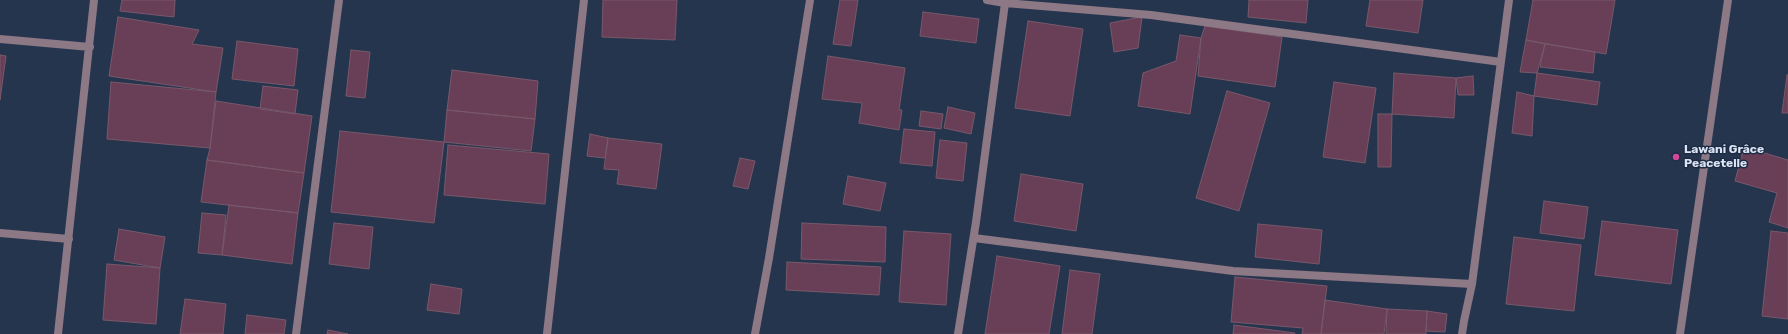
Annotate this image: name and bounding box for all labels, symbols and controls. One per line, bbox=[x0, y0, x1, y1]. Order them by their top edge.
place label: Lawani Grâce Peacetelle bbox=[1684, 143, 1764, 171]
marker: Lawani Grâce Peacetelle bbox=[1671, 152, 1681, 162]

